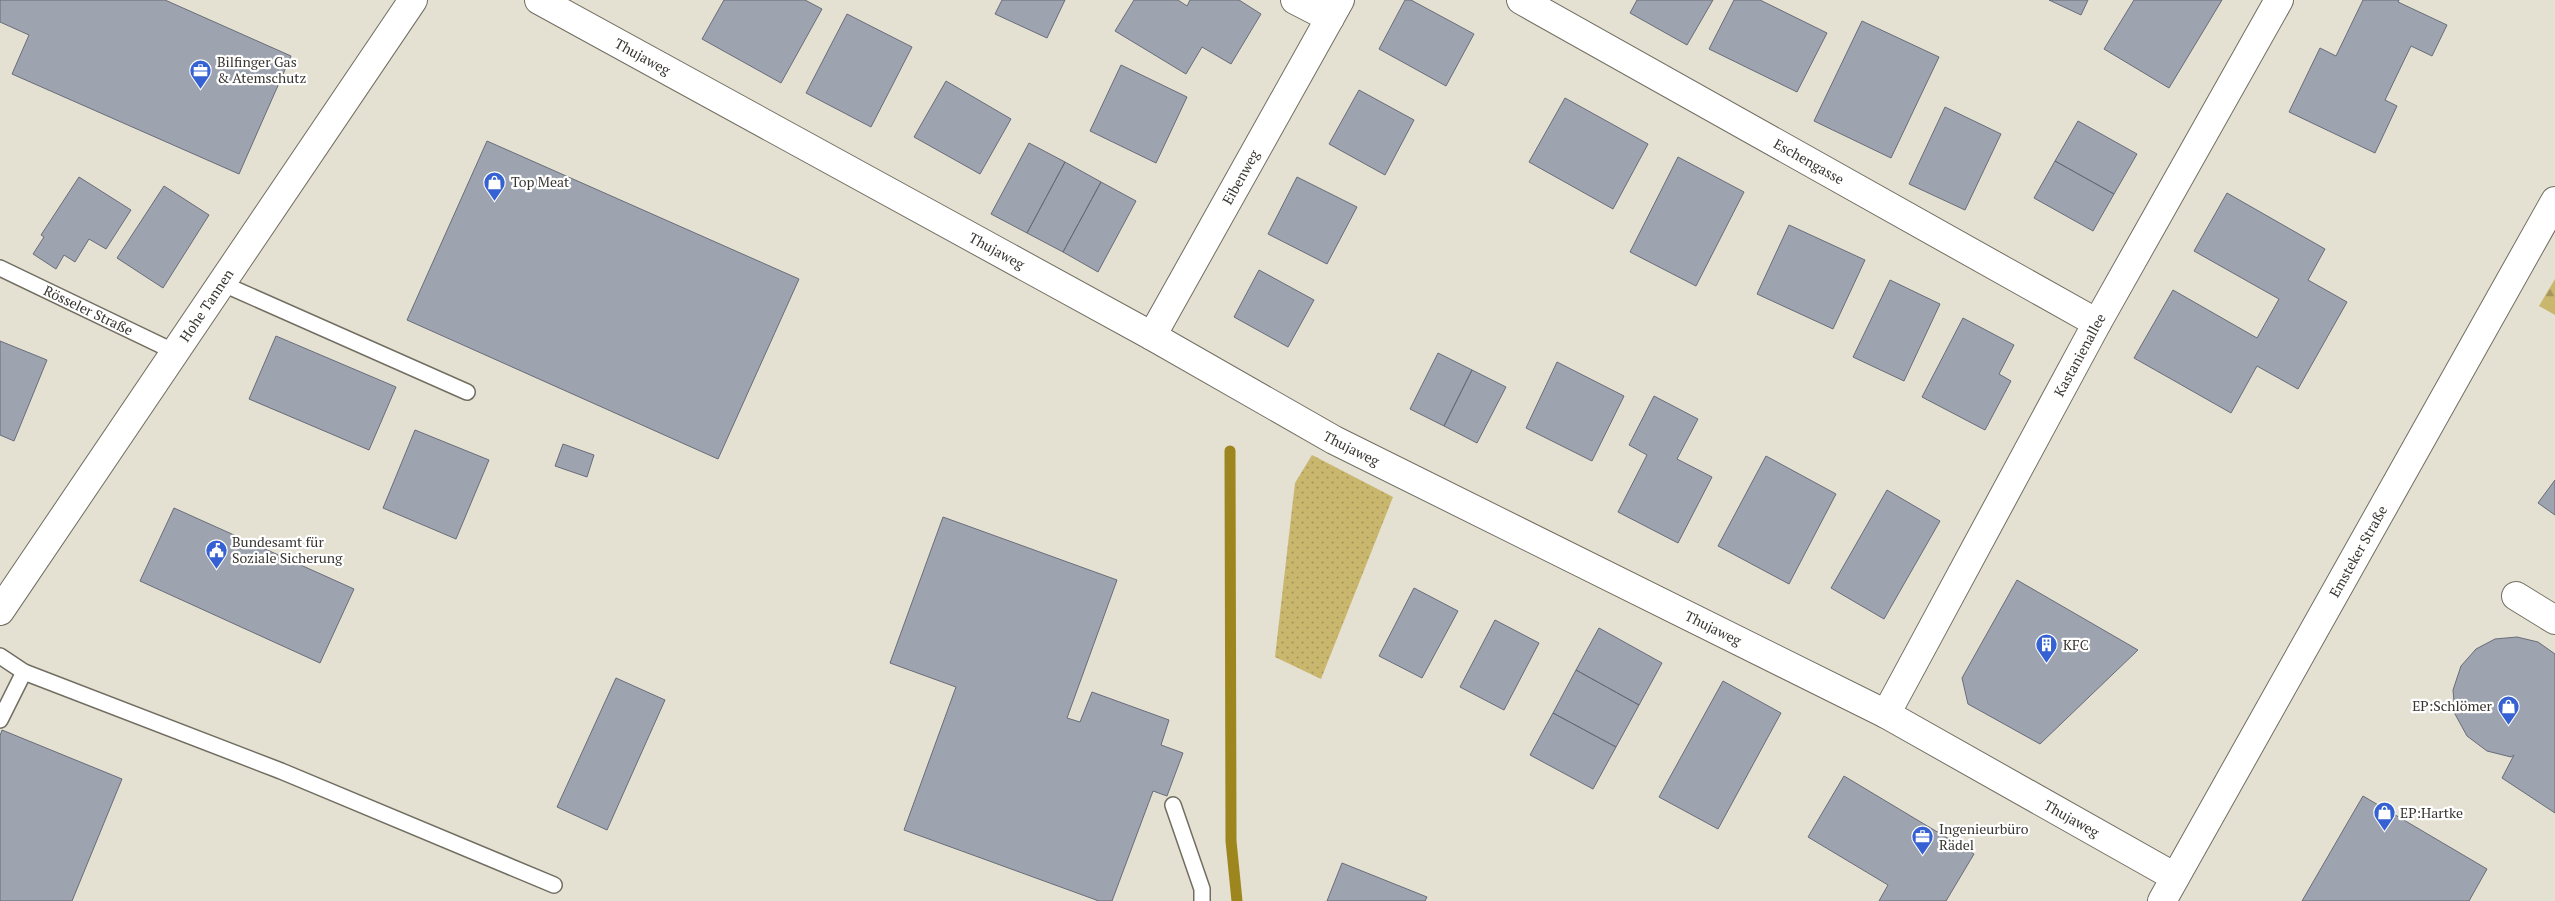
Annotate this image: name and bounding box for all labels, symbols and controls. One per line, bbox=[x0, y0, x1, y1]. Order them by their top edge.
street label: Thujaweg bbox=[612, 33, 674, 79]
place label: Bilfinger Gas & Atemschutz bbox=[217, 52, 307, 87]
office icon: Bilfinger Gas & Atemschutz bbox=[189, 58, 213, 89]
street label: Eschengasse bbox=[1770, 134, 1848, 188]
street label: Eibenweg bbox=[1218, 146, 1264, 208]
shop icon: Top Meat bbox=[483, 170, 507, 201]
place label: Top Meat bbox=[511, 172, 570, 191]
street label: Thujaweg bbox=[966, 228, 1029, 274]
street label: Hohe Tannen bbox=[175, 264, 238, 345]
street label: Rösseler Straße bbox=[41, 280, 136, 339]
street label: Kastanienallee bbox=[2049, 310, 2110, 400]
street label: Thujaweg bbox=[1320, 426, 1383, 470]
street label: Emsteker Straße bbox=[2324, 502, 2391, 600]
place label: Bundesamt für Soziale Sicherung bbox=[232, 532, 343, 567]
public building icon: Bundesamt für Soziale Sicherung bbox=[204, 538, 228, 569]
street label: Thujaweg bbox=[1682, 606, 1745, 650]
building icon: KFC bbox=[2035, 633, 2059, 664]
place label: KFC bbox=[2063, 635, 2089, 654]
shop icon: EP:Schlömer bbox=[2496, 694, 2520, 725]
place label: EP:Schlömer bbox=[2412, 696, 2493, 715]
street label: Thujaweg bbox=[2041, 795, 2103, 842]
shop icon: EP:Hartke bbox=[2372, 801, 2396, 832]
place label: EP:Hartke bbox=[2400, 803, 2463, 822]
place label: Ingenieurbüro Rädel bbox=[1939, 819, 2029, 854]
office icon: Ingenieurbüro Rädel bbox=[1911, 825, 1935, 856]

